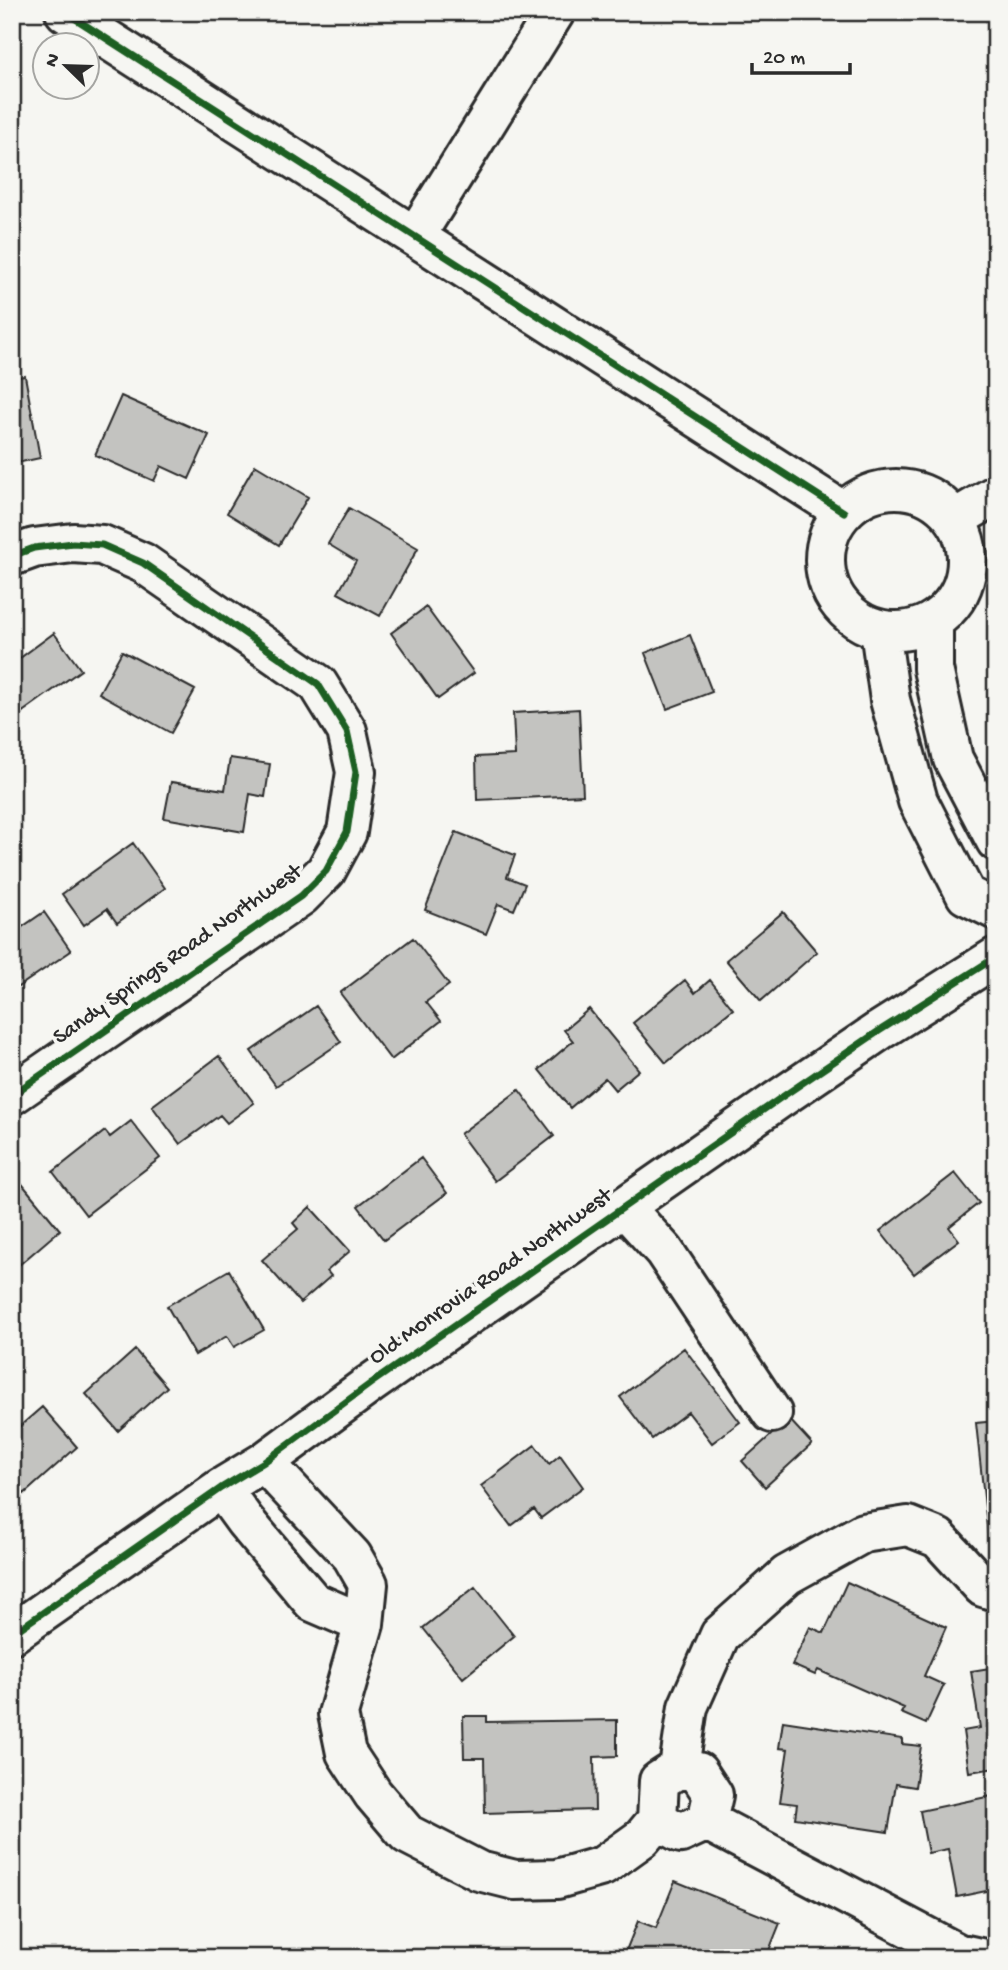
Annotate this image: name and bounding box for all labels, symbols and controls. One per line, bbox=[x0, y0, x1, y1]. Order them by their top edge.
north arrow bbox=[32, 32, 102, 102]
scale bar bbox=[752, 32, 850, 76]
text: 20 m bbox=[763, 47, 805, 72]
text: N bbox=[41, 51, 67, 71]
street label: Sandy Springs Road Northwest bbox=[48, 858, 309, 1051]
street label: Old Monrovia Road Northwest bbox=[364, 1182, 619, 1371]

